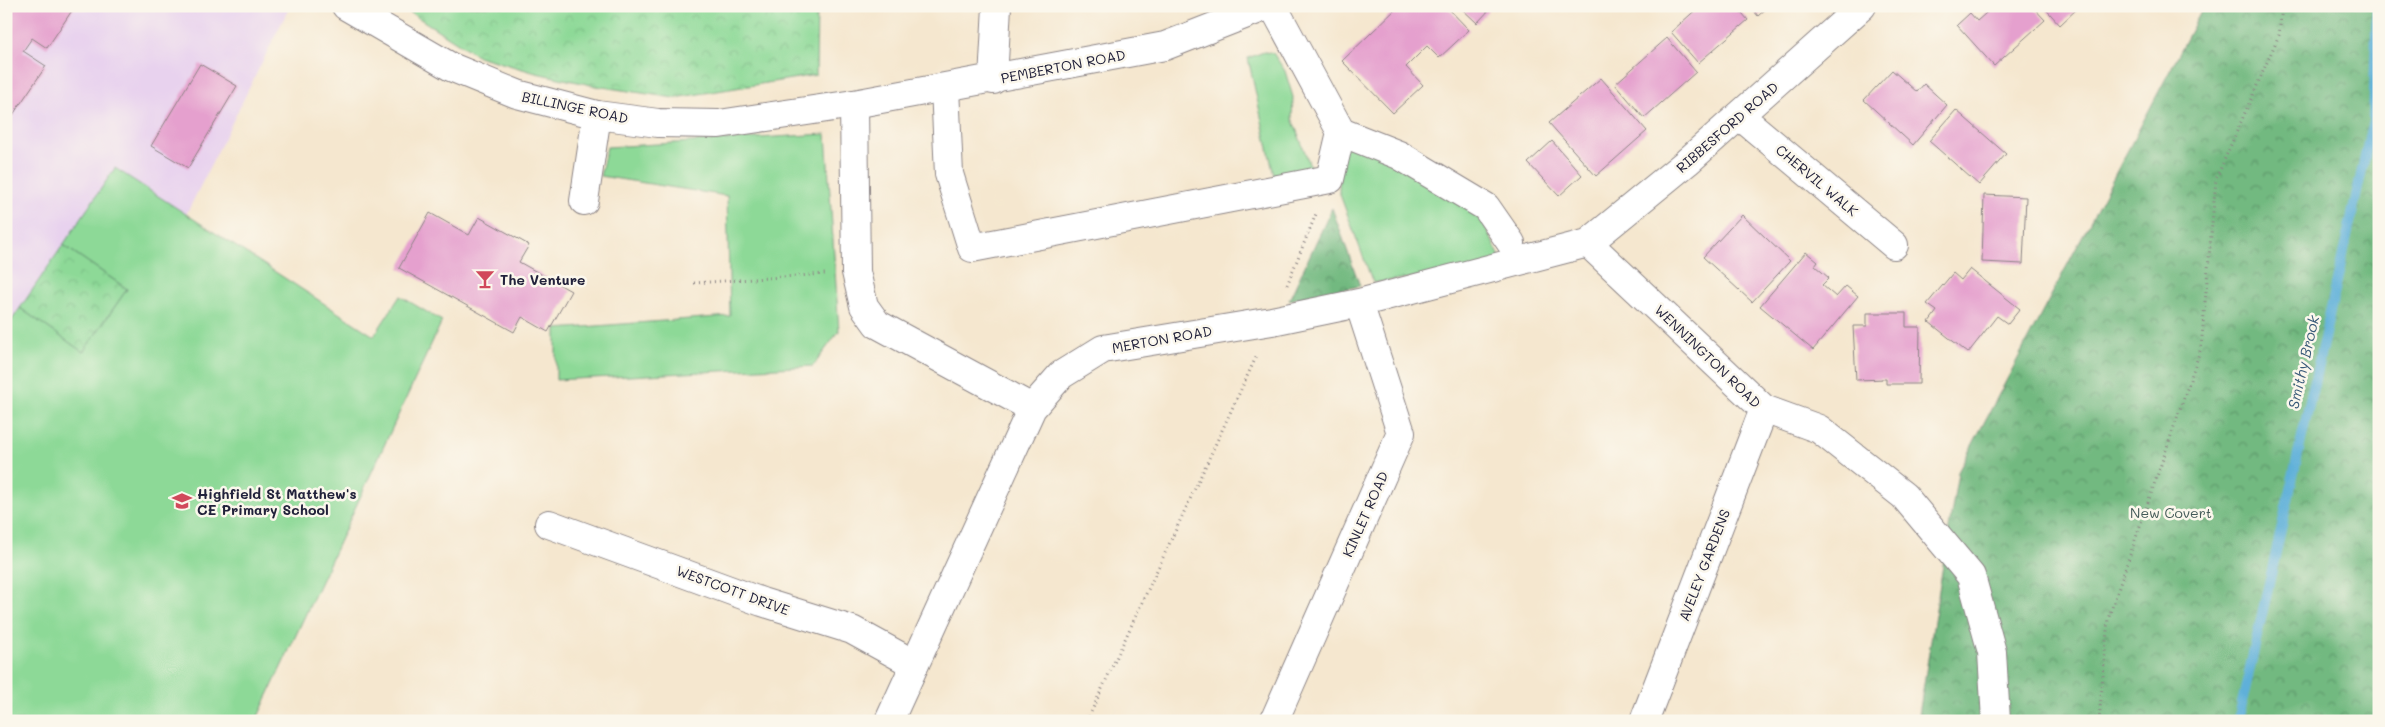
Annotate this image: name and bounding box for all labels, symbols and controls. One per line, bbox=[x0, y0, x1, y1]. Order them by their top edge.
street label: PEMBERTON ROAD bbox=[999, 45, 1127, 87]
street label: RIBBESFORD ROAD bbox=[1672, 77, 1782, 177]
street label: BILLINGE ROAD bbox=[520, 86, 630, 128]
street label: CHERVIL WALK bbox=[1772, 140, 1862, 220]
bar icon: The Venture bbox=[474, 268, 496, 290]
place label: The Venture bbox=[500, 270, 585, 289]
street label: WENNINGTON ROAD bbox=[1651, 300, 1765, 412]
water label: Smithy Brook bbox=[2283, 312, 2324, 411]
street label: MERTON ROAD bbox=[1111, 321, 1213, 357]
street label: KINLET ROAD bbox=[1338, 468, 1392, 560]
place label: Highfield St Matthew's CE Primary School bbox=[197, 484, 357, 519]
school or university icon: Highfield St Matthew's CE Primary School bbox=[171, 490, 193, 512]
park label: New Covert bbox=[2130, 503, 2212, 522]
street label: AVELEY GARDENS bbox=[1674, 506, 1734, 624]
street label: WESTCOTT DRIVE bbox=[674, 561, 792, 619]

